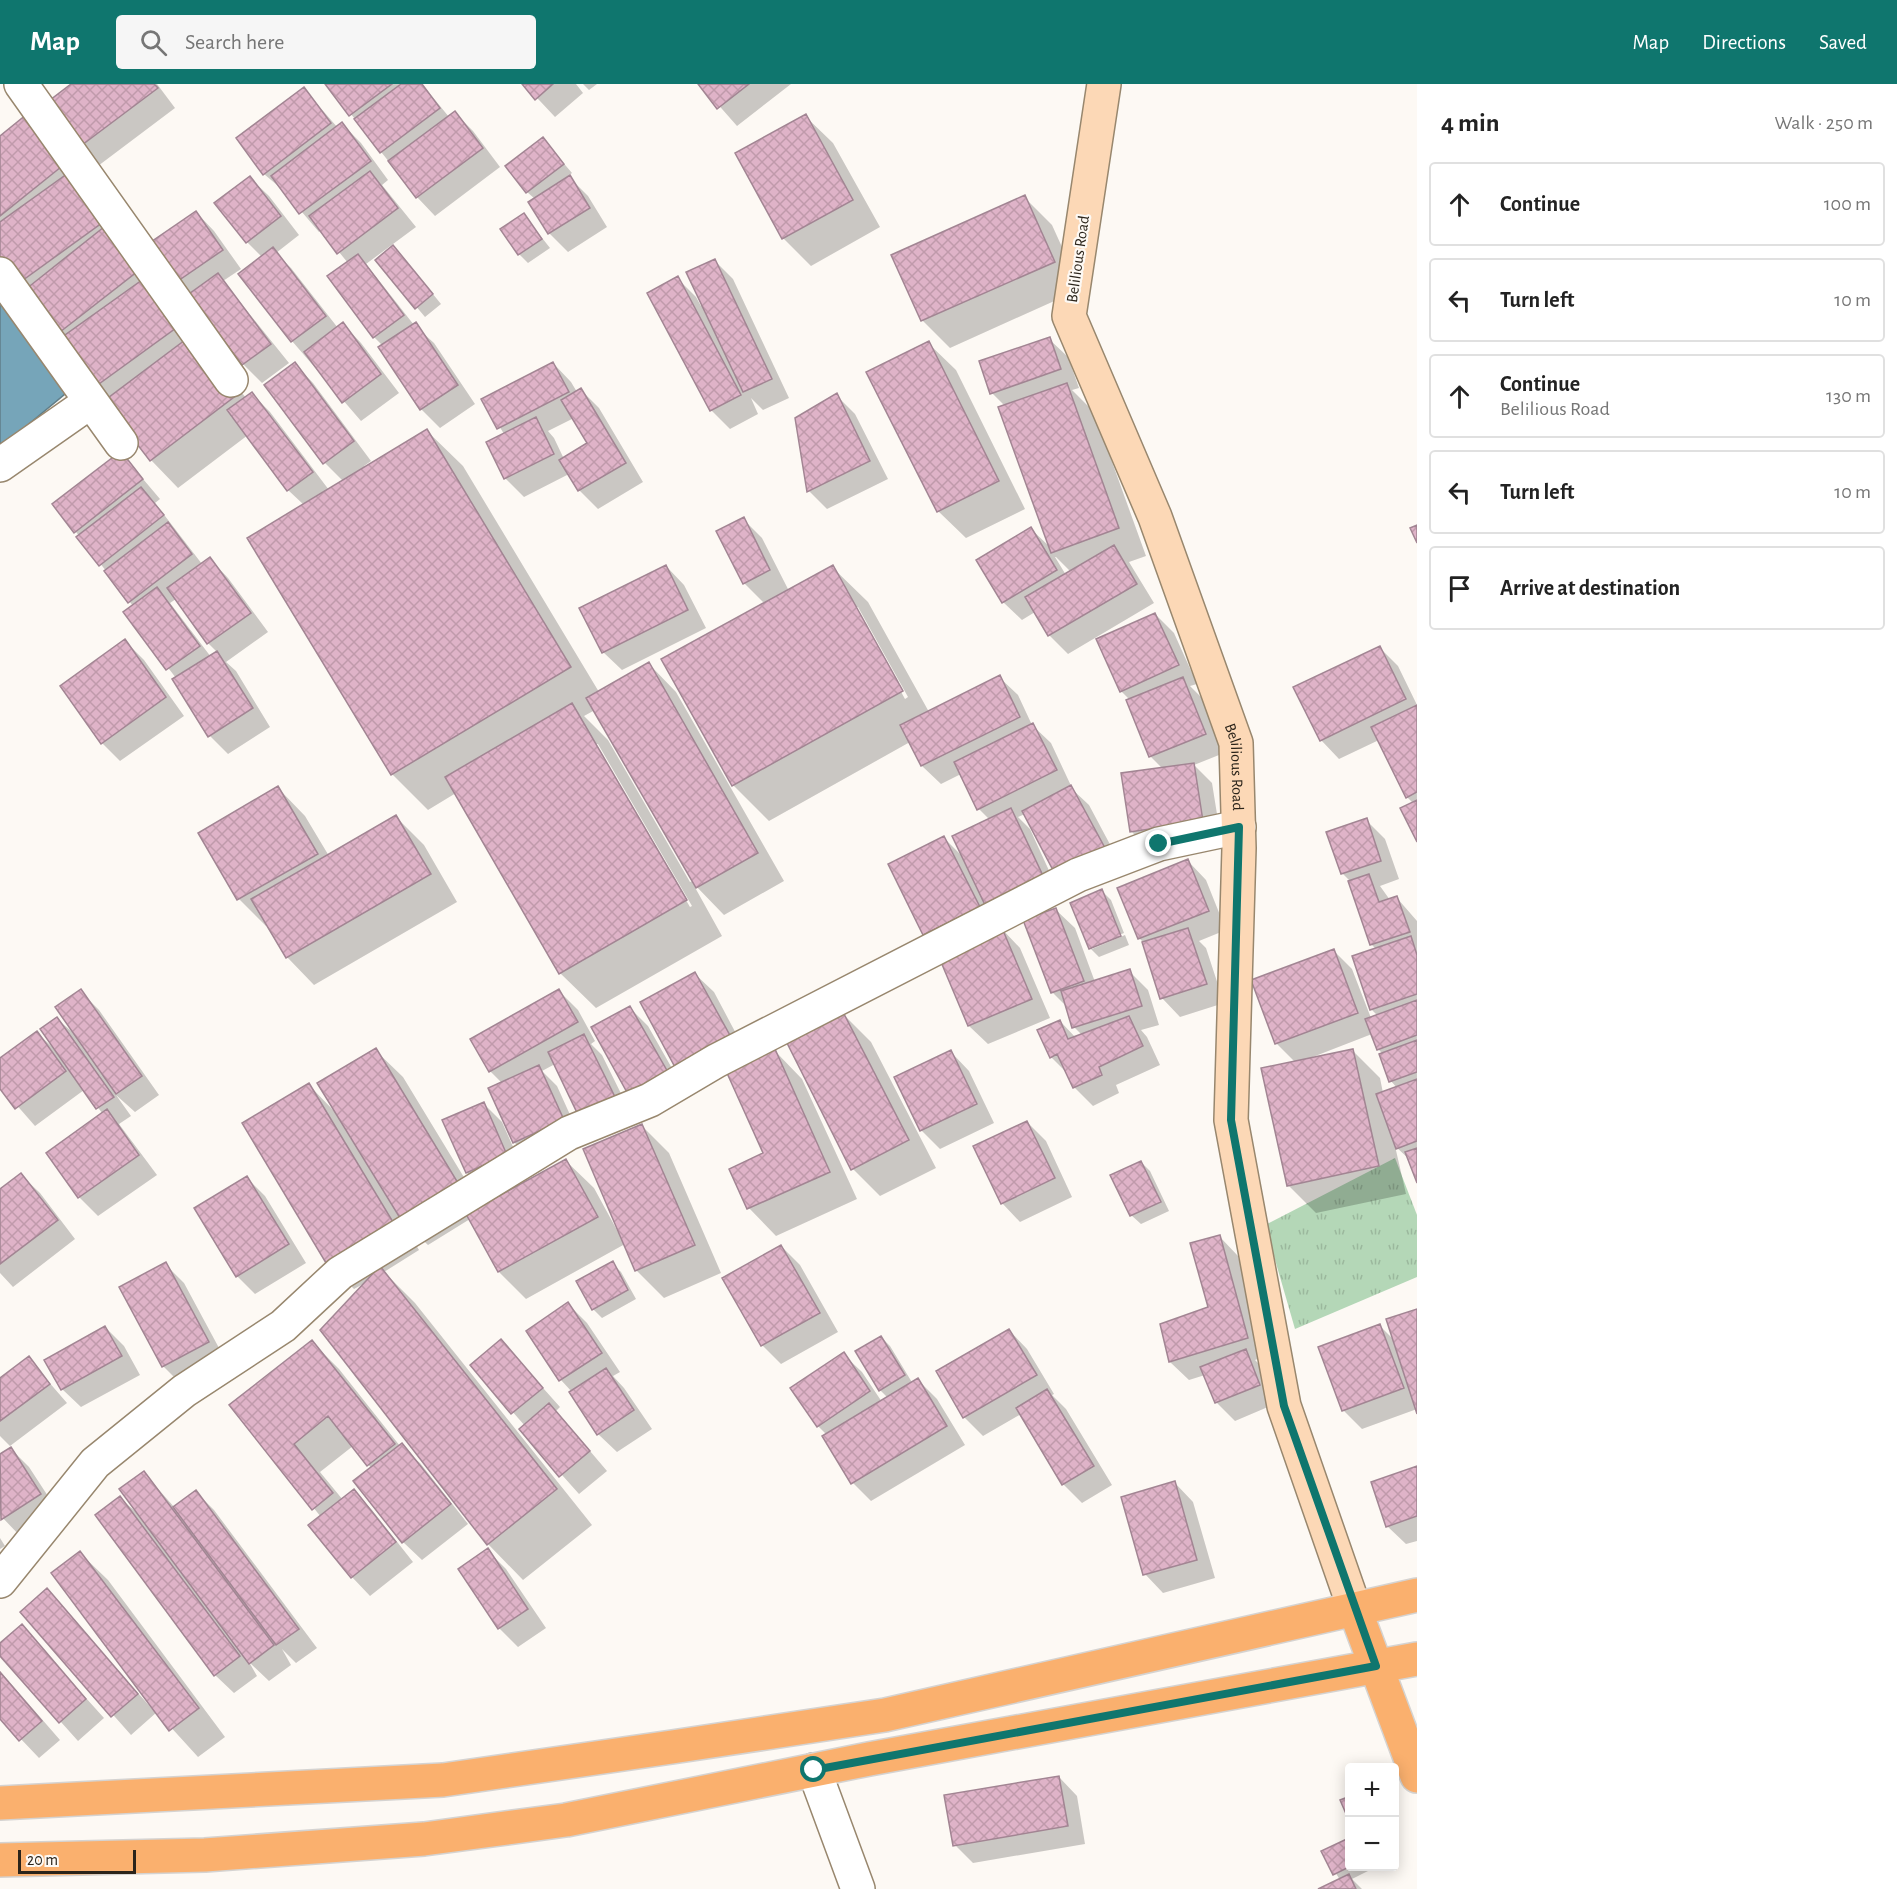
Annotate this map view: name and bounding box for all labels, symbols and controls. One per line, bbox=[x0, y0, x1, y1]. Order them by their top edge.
search box bbox=[116, 15, 536, 69]
icon: search bbox=[137, 26, 170, 59]
text: Map bbox=[30, 28, 80, 56]
text: Search here bbox=[185, 31, 284, 53]
text: Map bbox=[1633, 32, 1669, 53]
text: Directions bbox=[1702, 32, 1786, 53]
text: Saved bbox=[1819, 32, 1867, 53]
text: 4 min bbox=[1441, 110, 1500, 136]
text: Walk · 250 m bbox=[1774, 113, 1873, 133]
icon: ahead bbox=[1443, 188, 1476, 221]
text: Continue bbox=[1500, 193, 1580, 215]
text: 100 m bbox=[1824, 194, 1871, 214]
street label: Belilious Road bbox=[1064, 214, 1092, 304]
icon: left bbox=[1443, 284, 1476, 317]
text: Turn left bbox=[1500, 289, 1574, 311]
text: 10 m bbox=[1834, 290, 1871, 310]
text: Continue bbox=[1500, 373, 1580, 395]
icon: ahead bbox=[1443, 380, 1476, 413]
text: 130 m bbox=[1826, 386, 1871, 406]
text: Belilious Road bbox=[1500, 399, 1610, 419]
icon: left bbox=[1443, 476, 1476, 509]
text: Turn left bbox=[1500, 481, 1574, 503]
text: 10 m bbox=[1834, 482, 1871, 502]
icon: arrive bbox=[1443, 572, 1476, 605]
text: Arrive at destination bbox=[1500, 577, 1680, 599]
street label: Belilious Road bbox=[1222, 721, 1246, 811]
route end bbox=[1145, 830, 1171, 856]
route start bbox=[800, 1756, 826, 1782]
map controls bbox=[1345, 1763, 1399, 1871]
button: + bbox=[1345, 1763, 1399, 1817]
button: − bbox=[1345, 1817, 1399, 1871]
scale bar bbox=[18, 1847, 136, 1874]
text: 20 m bbox=[27, 1852, 58, 1868]

